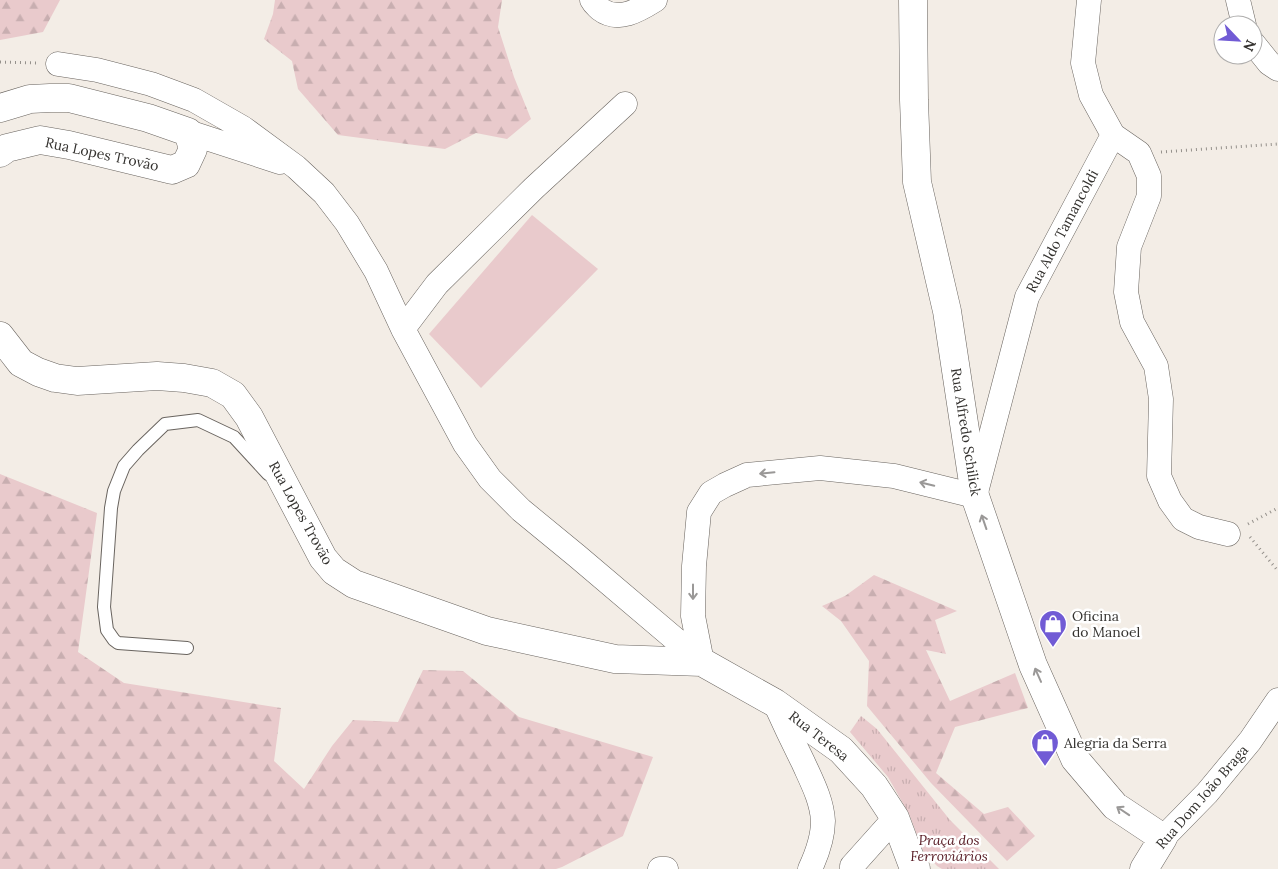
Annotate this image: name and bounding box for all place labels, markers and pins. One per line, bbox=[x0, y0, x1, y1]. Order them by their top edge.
place label: Oficina do Manoel bbox=[1072, 607, 1141, 641]
shop icon: Oficina do Manoel bbox=[1038, 609, 1068, 648]
shop icon: Alegria da Serra bbox=[1030, 728, 1060, 767]
place label: Alegria da Serra bbox=[1063, 734, 1167, 752]

